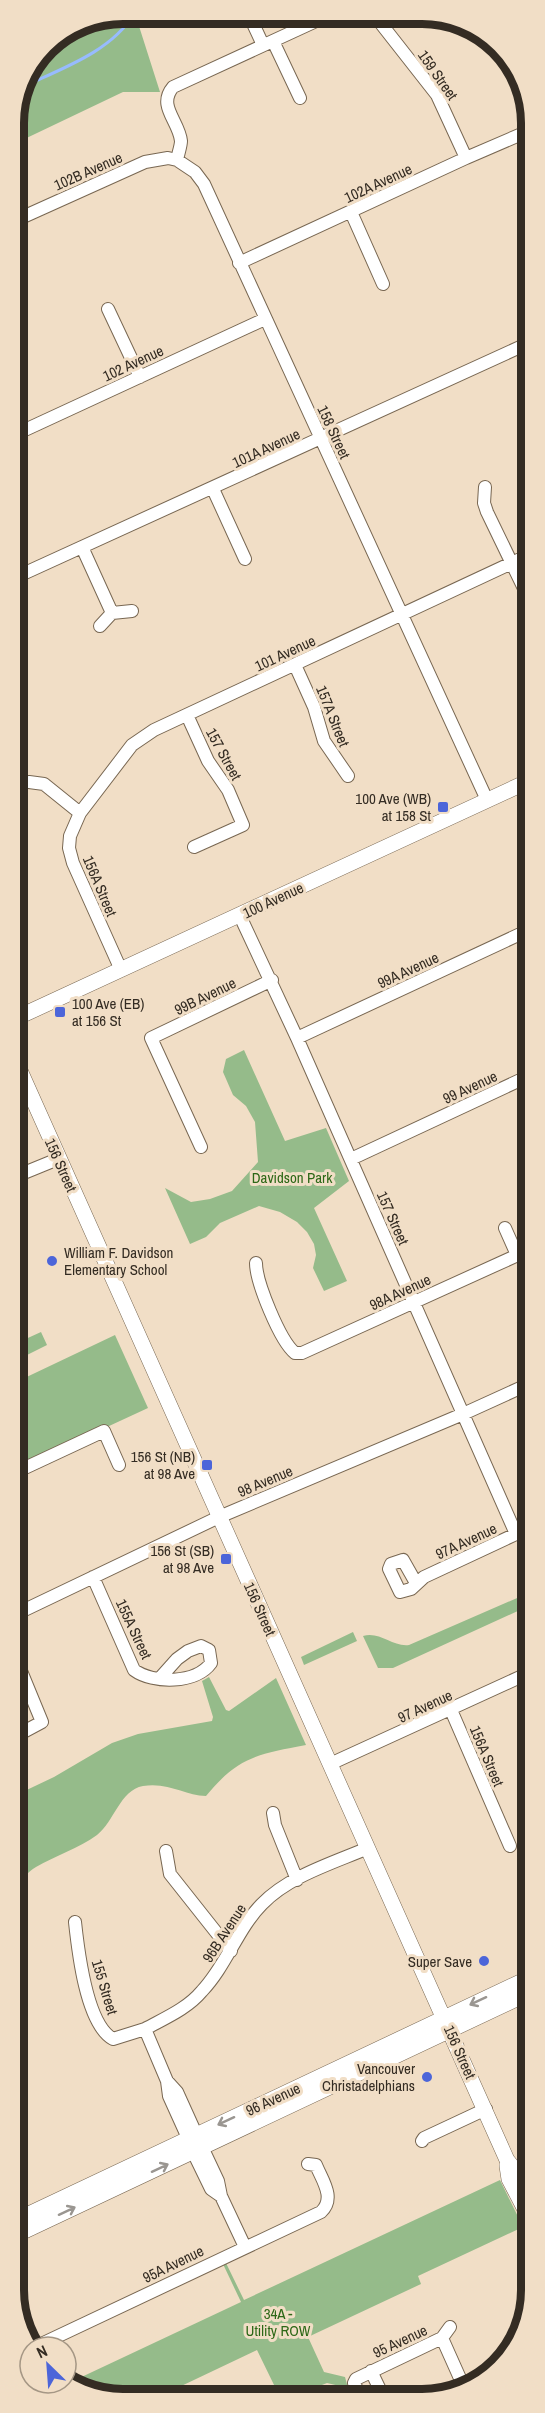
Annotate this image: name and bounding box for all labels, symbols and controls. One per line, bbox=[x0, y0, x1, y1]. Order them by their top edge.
street label: 159 Street bbox=[413, 46, 463, 105]
street label: 102B Avenue bbox=[50, 147, 126, 195]
street label: 102A Avenue bbox=[341, 158, 415, 208]
street label: 102 Avenue bbox=[99, 340, 167, 386]
street label: 158 Street bbox=[312, 402, 356, 463]
street label: 101A Avenue bbox=[229, 423, 303, 473]
street label: 101 Avenue bbox=[251, 630, 319, 676]
street label: 157A Street bbox=[311, 682, 355, 750]
street label: 157 Street bbox=[201, 724, 247, 784]
place label: 100 Ave (WB) at 158 St bbox=[355, 788, 432, 826]
marker: 100 Ave (WB) at 158 St bbox=[436, 800, 450, 814]
street label: 156A Street bbox=[78, 852, 122, 920]
street label: 100 Avenue bbox=[239, 877, 307, 923]
street label: 99A Avenue bbox=[374, 947, 442, 993]
street label: 99B Avenue bbox=[171, 972, 239, 1020]
place label: 100 Ave (EB) at 156 St bbox=[72, 993, 144, 1031]
marker: 100 Ave (EB) at 156 St bbox=[53, 1005, 67, 1019]
street label: 99 Avenue bbox=[439, 1065, 501, 1109]
street label: 156 Street bbox=[40, 1135, 82, 1196]
park label: Davidson Park bbox=[252, 1167, 333, 1188]
street label: 157 Street bbox=[372, 1188, 414, 1249]
place label: William F. Davidson Elementary School bbox=[64, 1242, 173, 1280]
marker: William F. Davidson Elementary School bbox=[45, 1254, 59, 1268]
street label: 98A Avenue bbox=[366, 1269, 434, 1315]
place label: 156 St (NB) at 98 Ave bbox=[131, 1446, 195, 1484]
marker: 156 St (NB) at 98 Ave bbox=[200, 1458, 214, 1472]
street label: 98 Avenue bbox=[234, 1460, 296, 1502]
street label: 97A Avenue bbox=[432, 1518, 500, 1564]
place label: 156 St (SB) at 98 Ave bbox=[150, 1540, 214, 1578]
marker: 156 St (SB) at 98 Ave bbox=[219, 1552, 233, 1566]
street label: 156 Street bbox=[239, 1579, 281, 1640]
street label: 155A Street bbox=[111, 1595, 157, 1663]
street label: 97 Avenue bbox=[394, 1684, 456, 1728]
street label: 156A Street bbox=[465, 1722, 509, 1790]
street label: 96B Avenue bbox=[197, 1899, 251, 1966]
place label: Super Save bbox=[408, 1951, 472, 1972]
marker: Super Save bbox=[477, 1954, 491, 1968]
street label: 155 Street bbox=[87, 1957, 124, 2018]
one-way arrow bbox=[470, 1996, 488, 2008]
street label: 156 Street bbox=[439, 2022, 481, 2083]
place label: Vancouver Christadelphians bbox=[322, 2058, 415, 2096]
marker: Vancouver Christadelphians bbox=[420, 2070, 434, 2084]
street label: 96 Avenue bbox=[242, 2077, 304, 2121]
one-way arrow bbox=[217, 2115, 235, 2127]
one-way arrow bbox=[150, 2161, 168, 2173]
one-way arrow bbox=[58, 2205, 76, 2217]
street label: 95A Avenue bbox=[139, 2240, 207, 2288]
park label: 34A - Utility ROW bbox=[246, 2303, 311, 2341]
street label: 95 Avenue bbox=[369, 2319, 431, 2363]
north arrow bbox=[18, 2335, 78, 2395]
text: N bbox=[33, 2339, 51, 2363]

